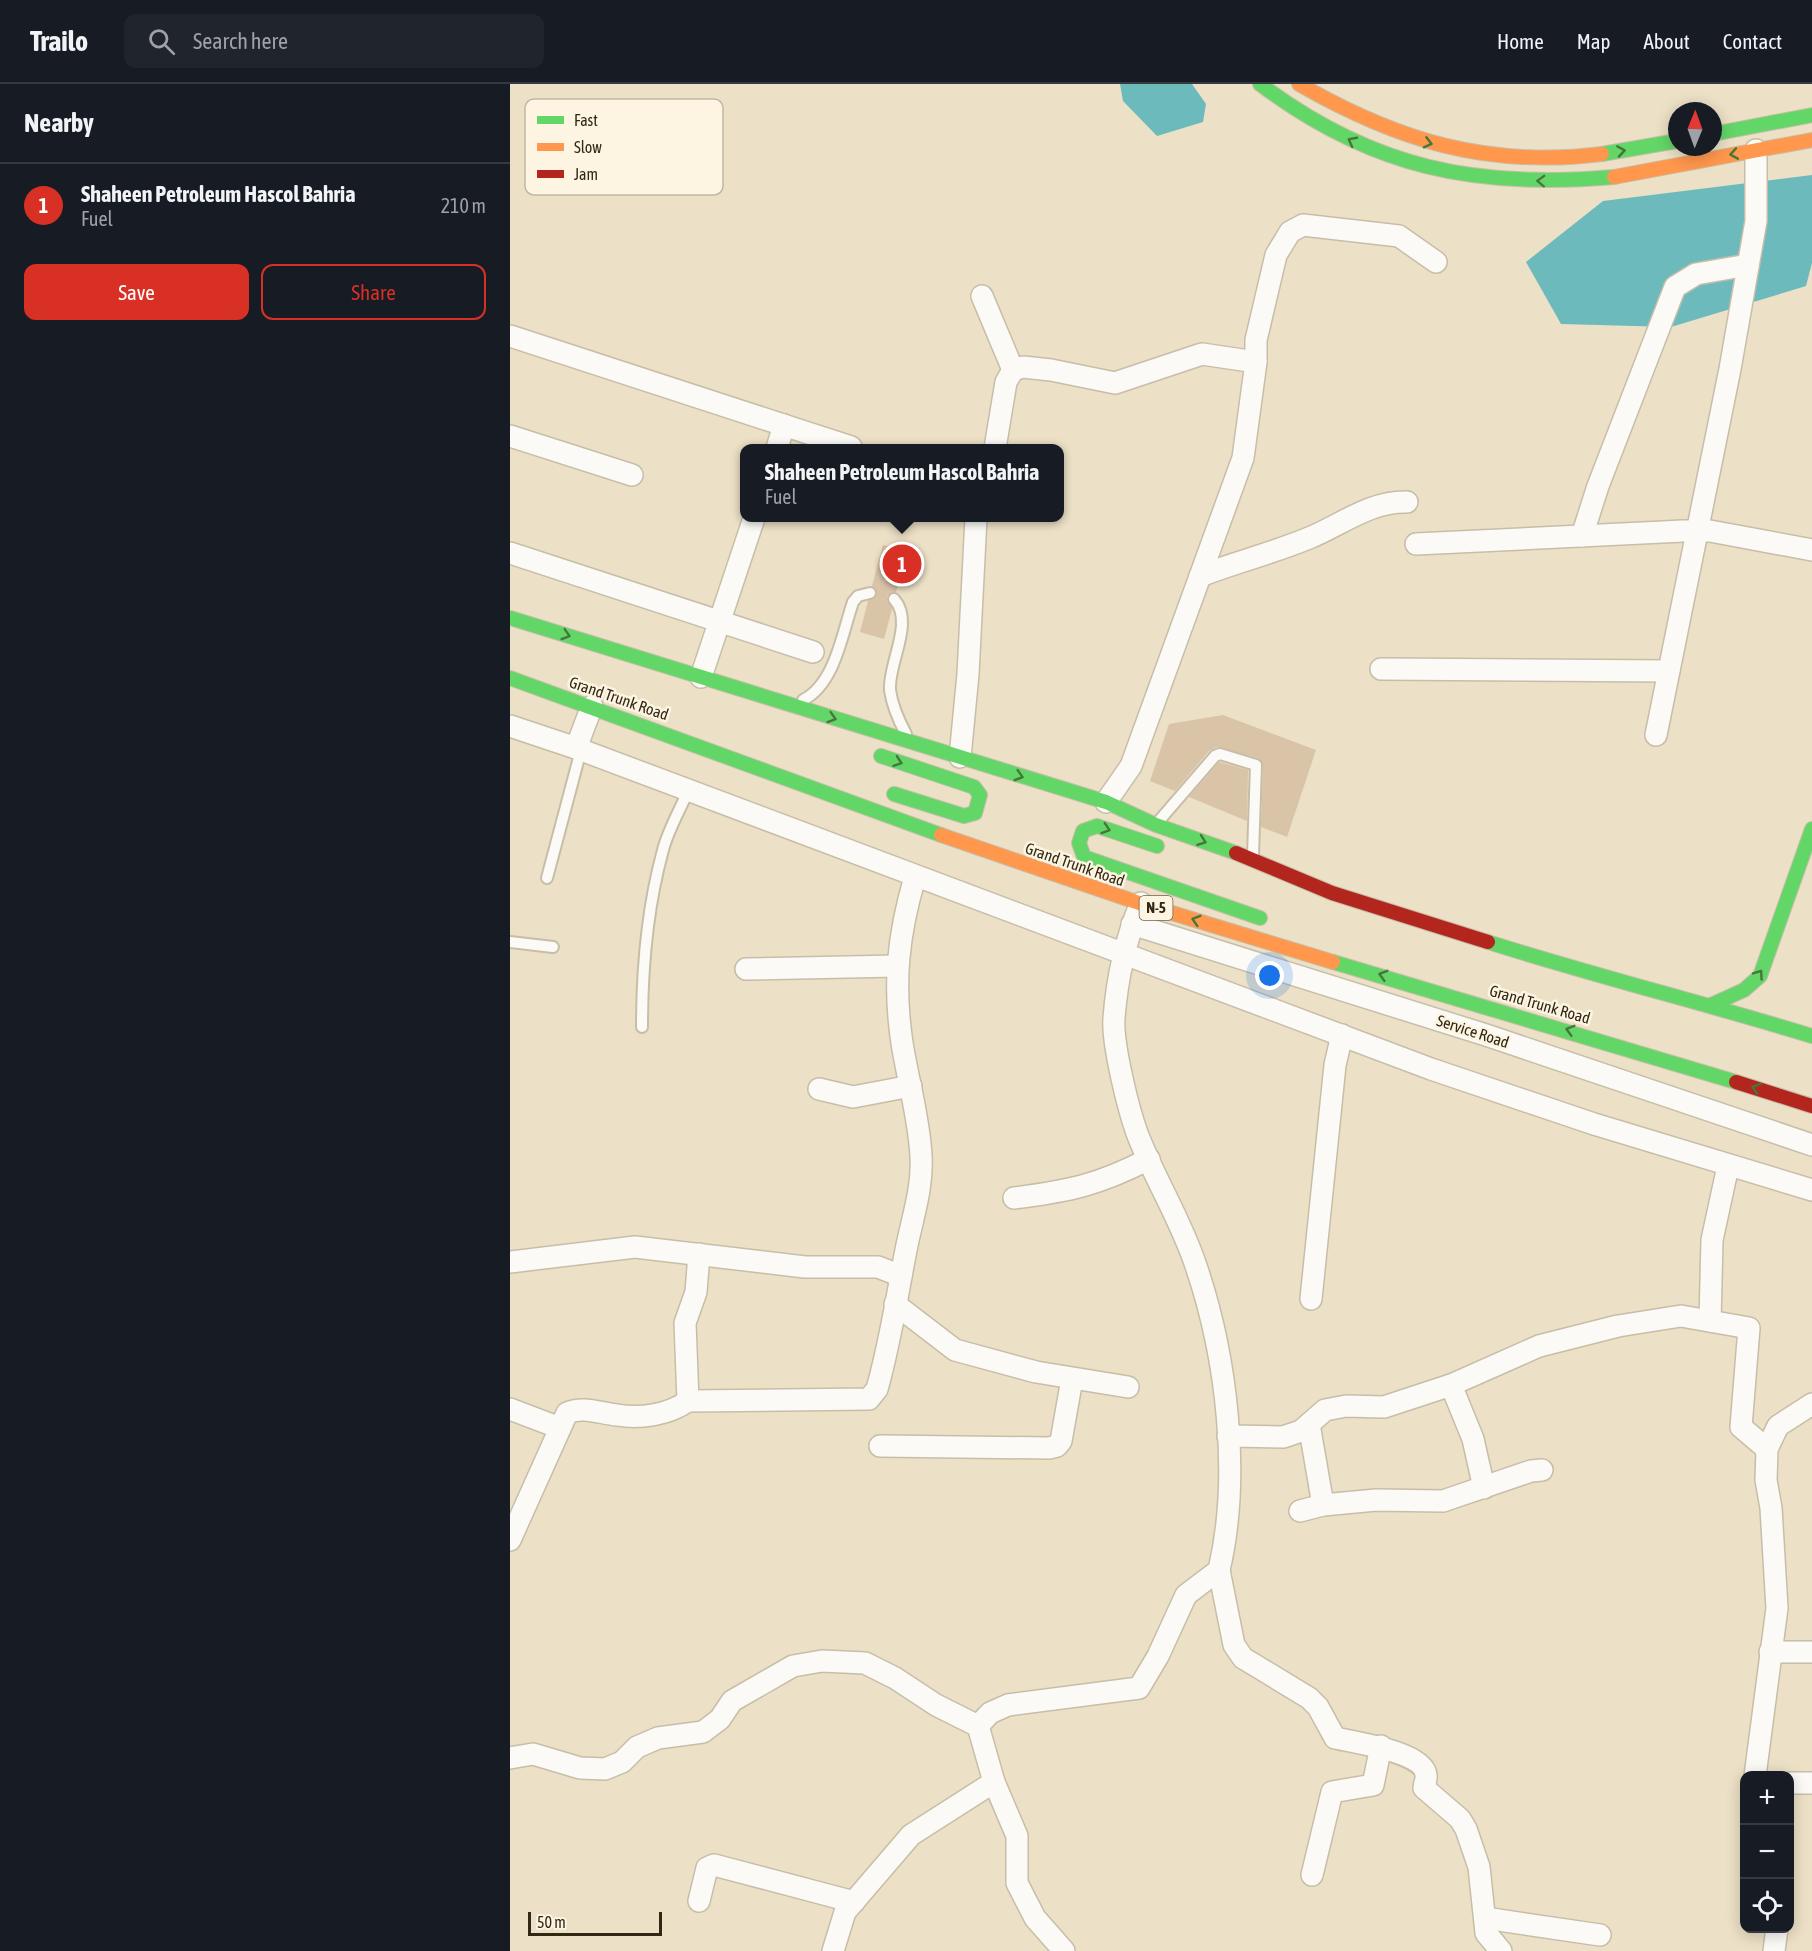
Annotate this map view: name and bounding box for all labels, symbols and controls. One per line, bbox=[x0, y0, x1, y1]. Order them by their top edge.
search box bbox=[124, 14, 544, 68]
text: Trailo bbox=[30, 25, 88, 57]
icon: search bbox=[145, 25, 178, 58]
text: Search here bbox=[193, 28, 288, 54]
text: Home bbox=[1497, 29, 1544, 53]
text: Map bbox=[1577, 29, 1611, 53]
text: About bbox=[1644, 29, 1690, 53]
text: Contact bbox=[1723, 29, 1782, 53]
legend bbox=[525, 99, 723, 195]
north arrow bbox=[1668, 102, 1722, 156]
text: Nearby bbox=[24, 108, 94, 138]
text: Fast bbox=[574, 111, 598, 129]
one-way arrow bbox=[1422, 136, 1433, 148]
one-way arrow bbox=[1348, 137, 1359, 148]
text: Slow bbox=[574, 138, 602, 156]
one-way arrow bbox=[1616, 145, 1626, 158]
one-way arrow bbox=[1729, 147, 1738, 159]
text: Jam bbox=[574, 165, 598, 183]
one-way arrow bbox=[1537, 175, 1546, 187]
text: Shaheen Petroleum Hascol Bahria bbox=[81, 181, 355, 207]
text: 1 bbox=[39, 194, 48, 217]
text: 210 m bbox=[441, 194, 486, 217]
text: Fuel bbox=[81, 207, 113, 230]
button: Save bbox=[24, 264, 249, 320]
button: Share bbox=[261, 264, 486, 320]
popup bbox=[740, 444, 1064, 522]
text: Shaheen Petroleum Hascol Bahria bbox=[765, 459, 1039, 485]
text: Fuel bbox=[765, 485, 797, 508]
pin: 1 bbox=[882, 542, 922, 586]
one-way arrow bbox=[560, 628, 571, 640]
street label: Grand Trunk Road bbox=[567, 673, 671, 723]
one-way arrow bbox=[826, 711, 837, 723]
one-way arrow bbox=[892, 754, 903, 767]
one-way arrow bbox=[1013, 768, 1024, 781]
one-way arrow bbox=[1100, 822, 1111, 834]
one-way arrow bbox=[1196, 834, 1207, 847]
street label: Grand Trunk Road bbox=[1023, 839, 1127, 889]
road number: N-5 bbox=[1140, 896, 1172, 920]
one-way arrow bbox=[1191, 915, 1202, 927]
your location bbox=[1255, 961, 1284, 990]
one-way arrow bbox=[1378, 970, 1389, 982]
one-way arrow bbox=[1752, 970, 1763, 981]
street label: Grand Trunk Road bbox=[1488, 981, 1592, 1027]
street label: Service Road bbox=[1435, 1011, 1511, 1051]
one-way arrow bbox=[1565, 1025, 1576, 1037]
one-way arrow bbox=[1751, 1083, 1762, 1095]
map controls bbox=[1740, 1771, 1794, 1933]
button: + bbox=[1740, 1771, 1794, 1825]
button: − bbox=[1740, 1825, 1794, 1879]
button: locate bbox=[1740, 1879, 1794, 1933]
scale bar bbox=[528, 1909, 662, 1936]
text: 50 m bbox=[537, 1913, 566, 1931]

